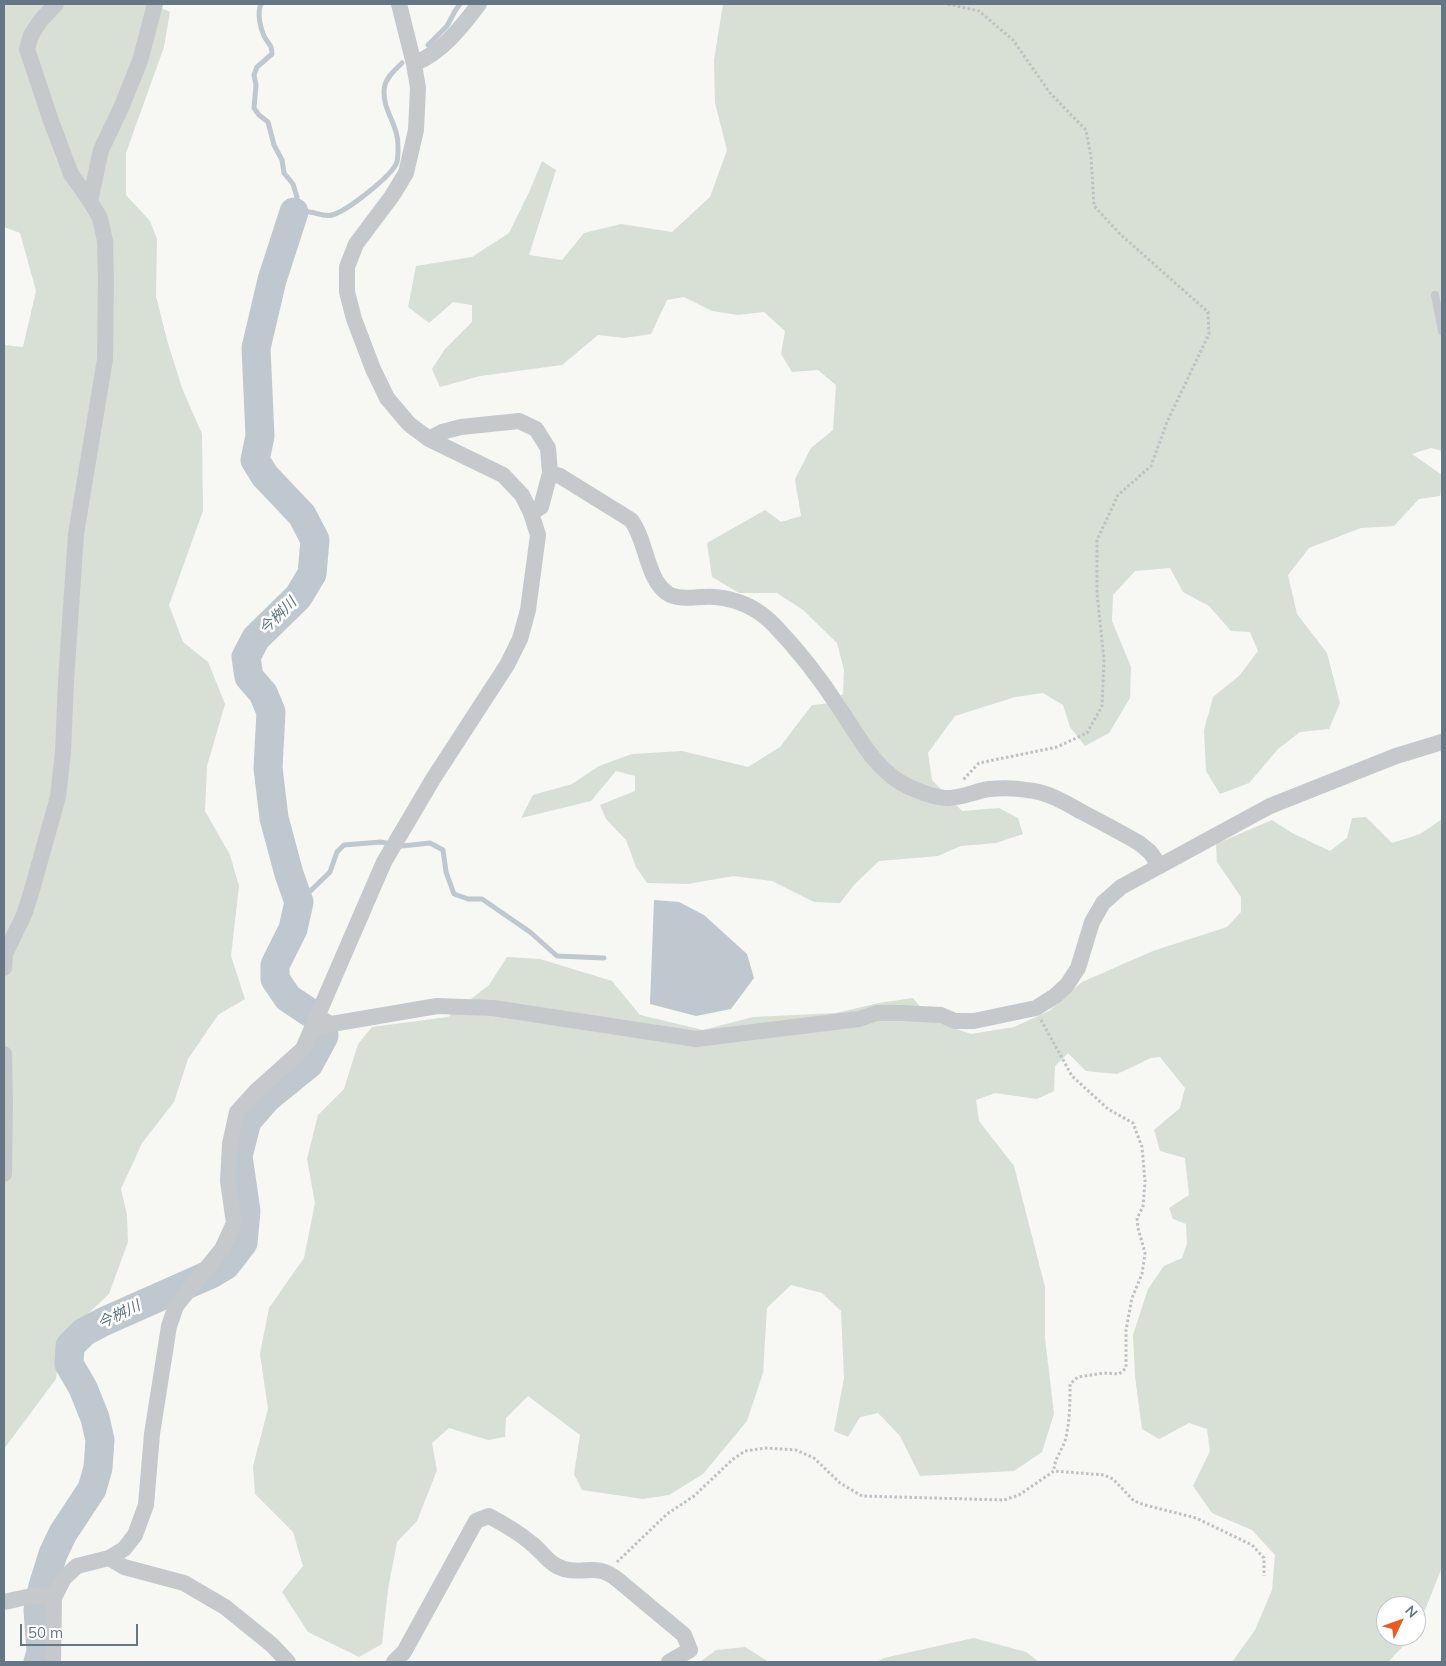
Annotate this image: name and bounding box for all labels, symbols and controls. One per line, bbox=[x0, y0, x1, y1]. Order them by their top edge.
water label: 今桝川 bbox=[256, 594, 300, 638]
water label: 今桝川 bbox=[95, 1297, 143, 1333]
north arrow bbox=[1376, 1596, 1426, 1646]
text: N bbox=[1401, 1602, 1422, 1622]
scale bar bbox=[22, 1614, 140, 1646]
text: 50 m bbox=[28, 1623, 63, 1642]

